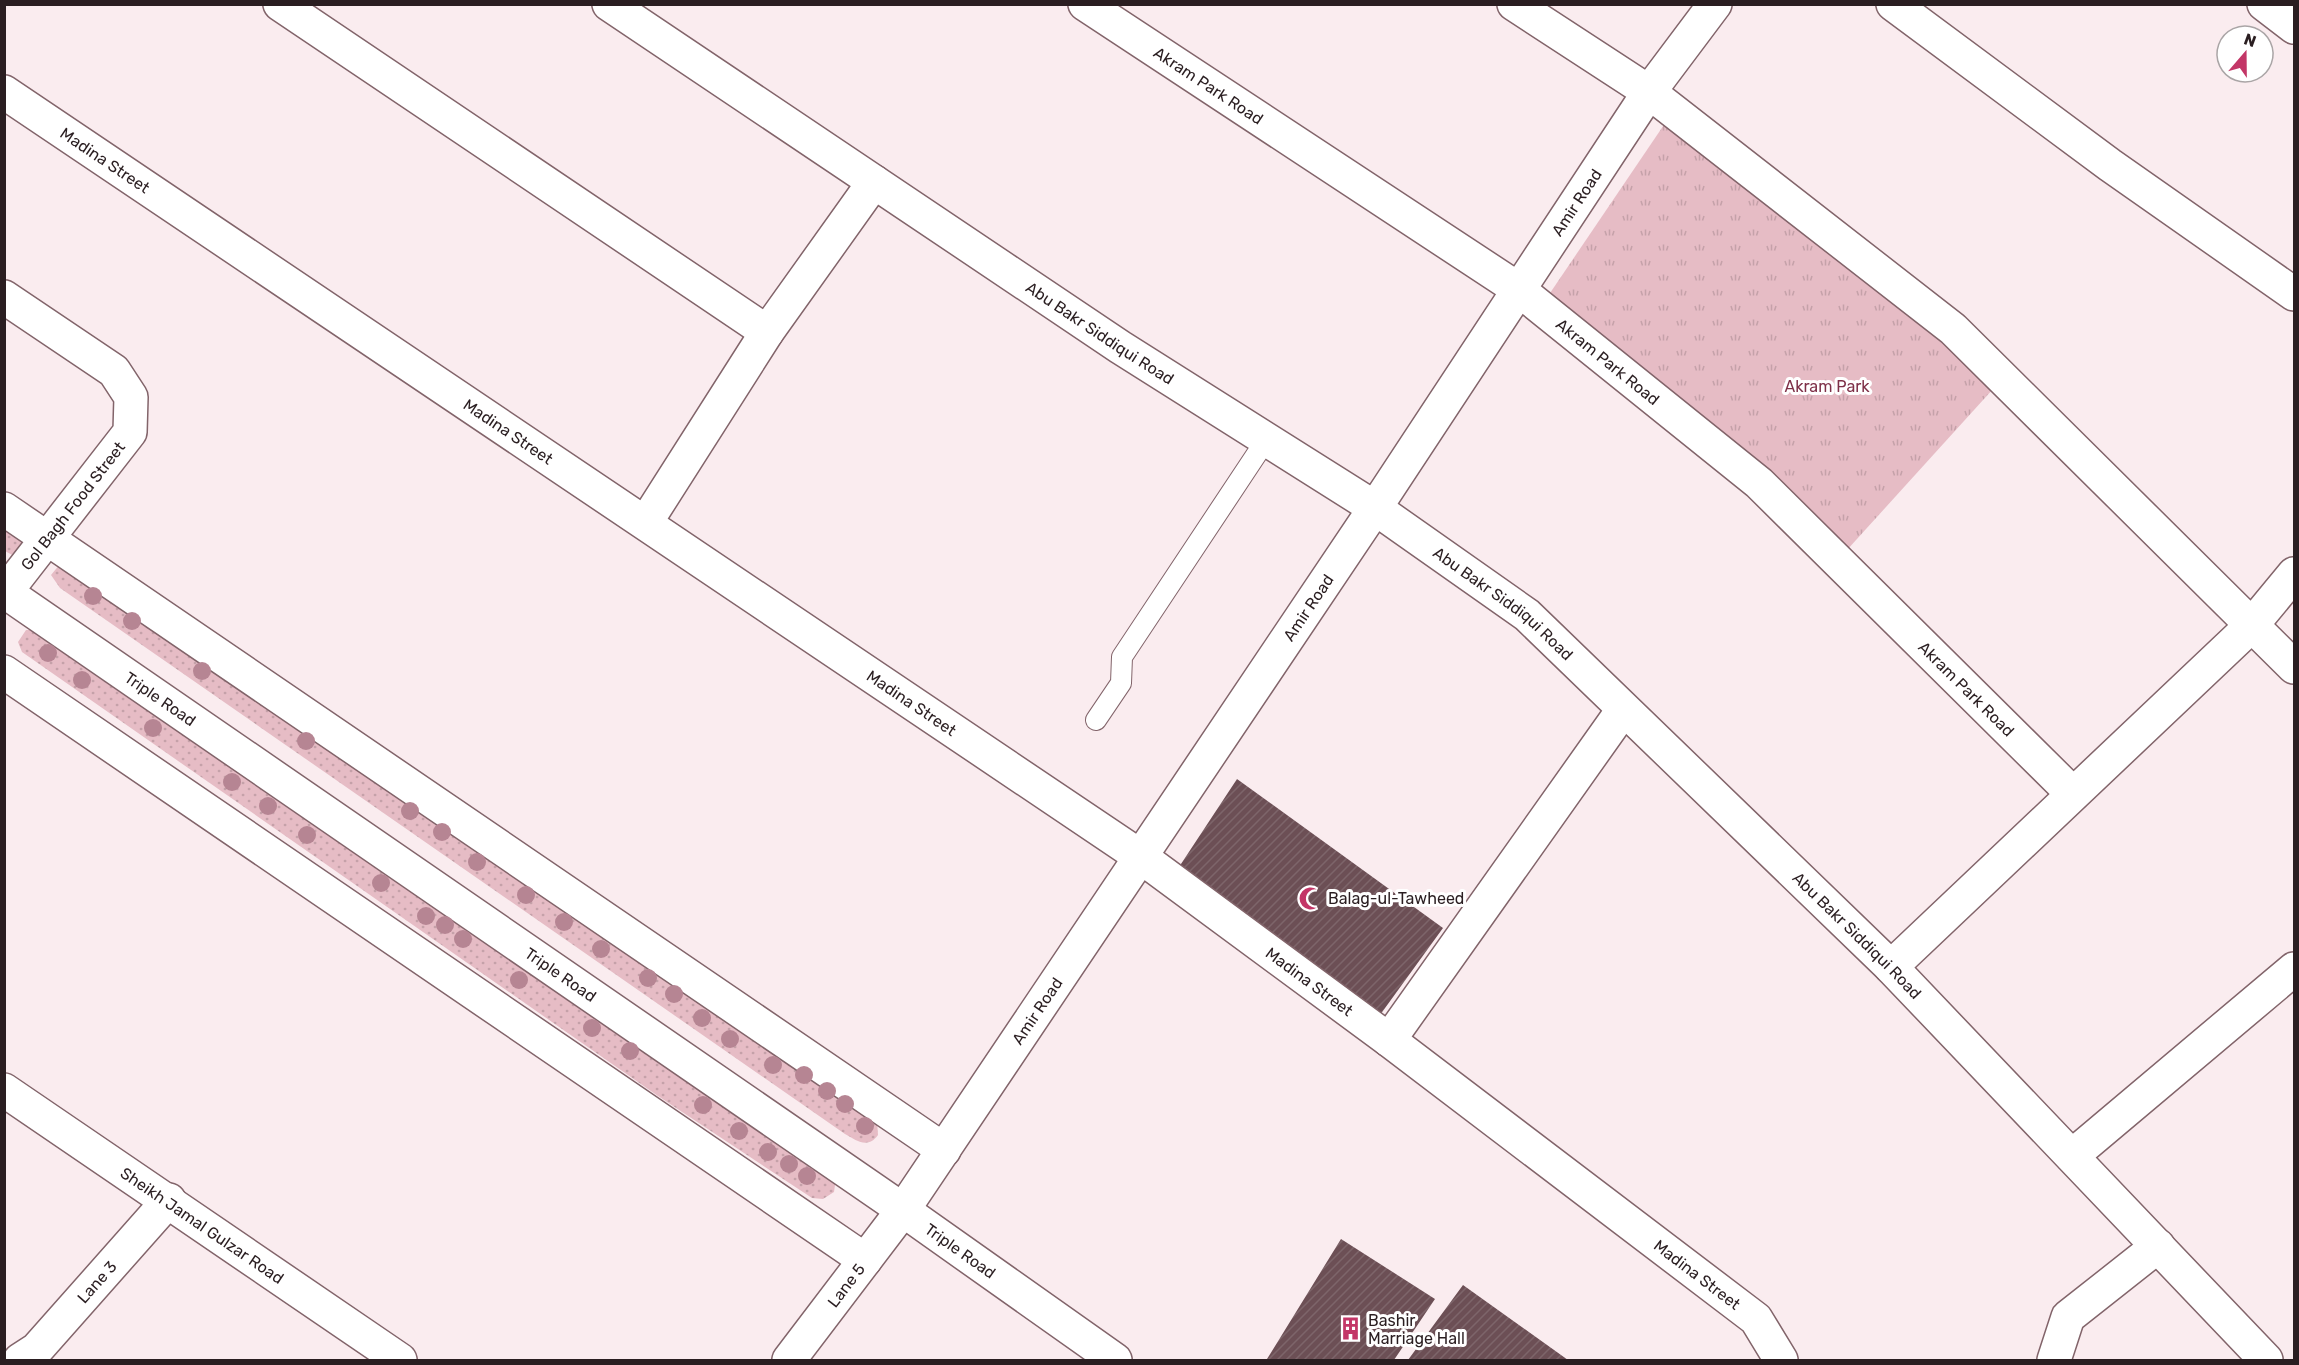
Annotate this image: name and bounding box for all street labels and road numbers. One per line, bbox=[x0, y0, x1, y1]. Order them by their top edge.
street label: Akram Park Road bbox=[1150, 43, 1267, 128]
street label: Madina Street bbox=[57, 123, 154, 197]
street label: Amir Road bbox=[1547, 165, 1605, 239]
street label: Abu Bakr Siddiqui Road bbox=[1023, 277, 1178, 388]
street label: Akram Park Road bbox=[1553, 314, 1663, 409]
street label: Madina Street bbox=[460, 395, 557, 468]
street label: Gol Bagh Food Street bbox=[17, 438, 129, 574]
street label: Abu Bakr Siddiqui Road bbox=[1430, 543, 1577, 664]
street label: Amir Road bbox=[1279, 571, 1337, 645]
street label: Akram Park Road bbox=[1915, 637, 2018, 740]
street label: Madina Street bbox=[863, 666, 960, 740]
street label: Triple Road bbox=[121, 668, 200, 730]
street label: Abu Bakr Siddiqui Road bbox=[1789, 868, 1926, 1003]
street label: Triple Road bbox=[522, 943, 600, 1006]
street label: Madina Street bbox=[1262, 943, 1357, 1020]
street label: Amir Road bbox=[1008, 974, 1066, 1048]
street label: Sheikh Jamal Gulzar Road bbox=[117, 1163, 288, 1288]
street label: Triple Road bbox=[922, 1219, 1000, 1282]
street label: Madina Street bbox=[1650, 1235, 1744, 1313]
street label: Lane 3 bbox=[73, 1257, 120, 1307]
street label: Lane 5 bbox=[823, 1260, 869, 1311]

